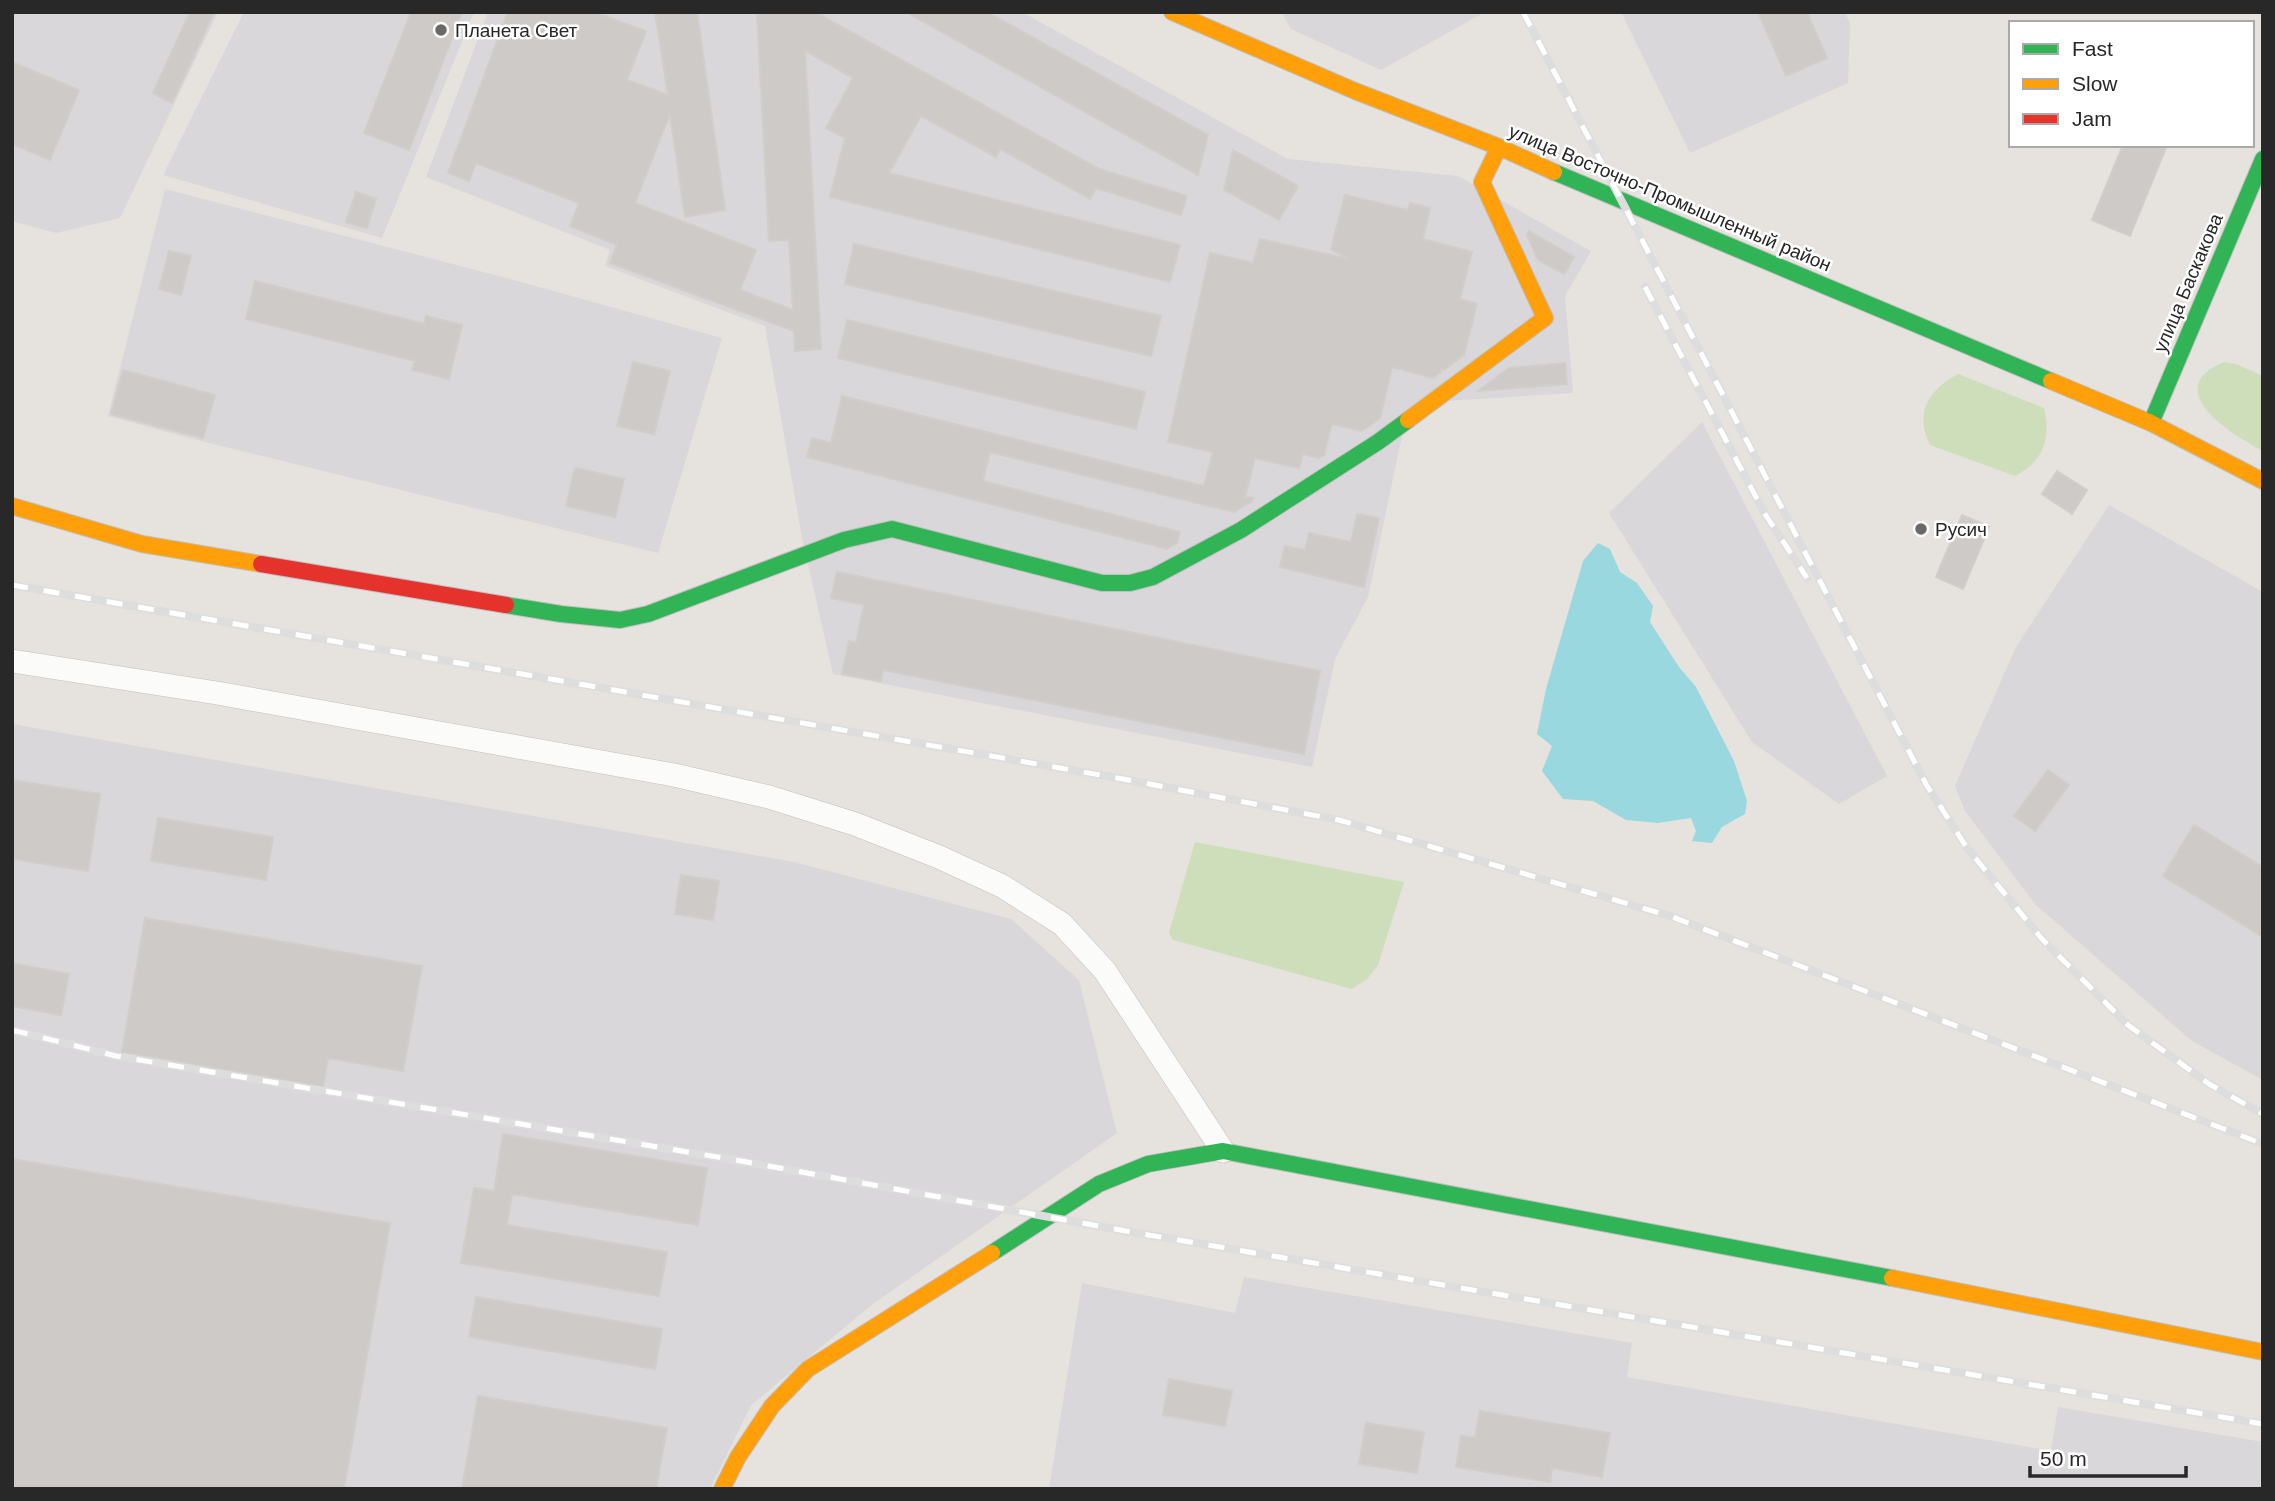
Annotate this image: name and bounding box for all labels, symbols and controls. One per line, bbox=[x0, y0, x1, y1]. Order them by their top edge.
place label: Планета Свет bbox=[455, 20, 578, 41]
legend bbox=[2009, 21, 2254, 147]
marker: Планета Свет bbox=[433, 22, 449, 38]
text: Fast bbox=[2072, 37, 2113, 60]
text: Slow bbox=[2072, 72, 2118, 95]
text: Jam bbox=[2072, 107, 2112, 130]
street label: улица Восточно-Промышленный район bbox=[1506, 120, 1834, 276]
street label: улица Баскакова bbox=[2149, 210, 2227, 356]
place label: Русич bbox=[1935, 519, 1987, 540]
marker: Русич bbox=[1913, 521, 1929, 537]
scale bar bbox=[2030, 1434, 2186, 1478]
text: 50 m bbox=[2040, 1447, 2087, 1470]

